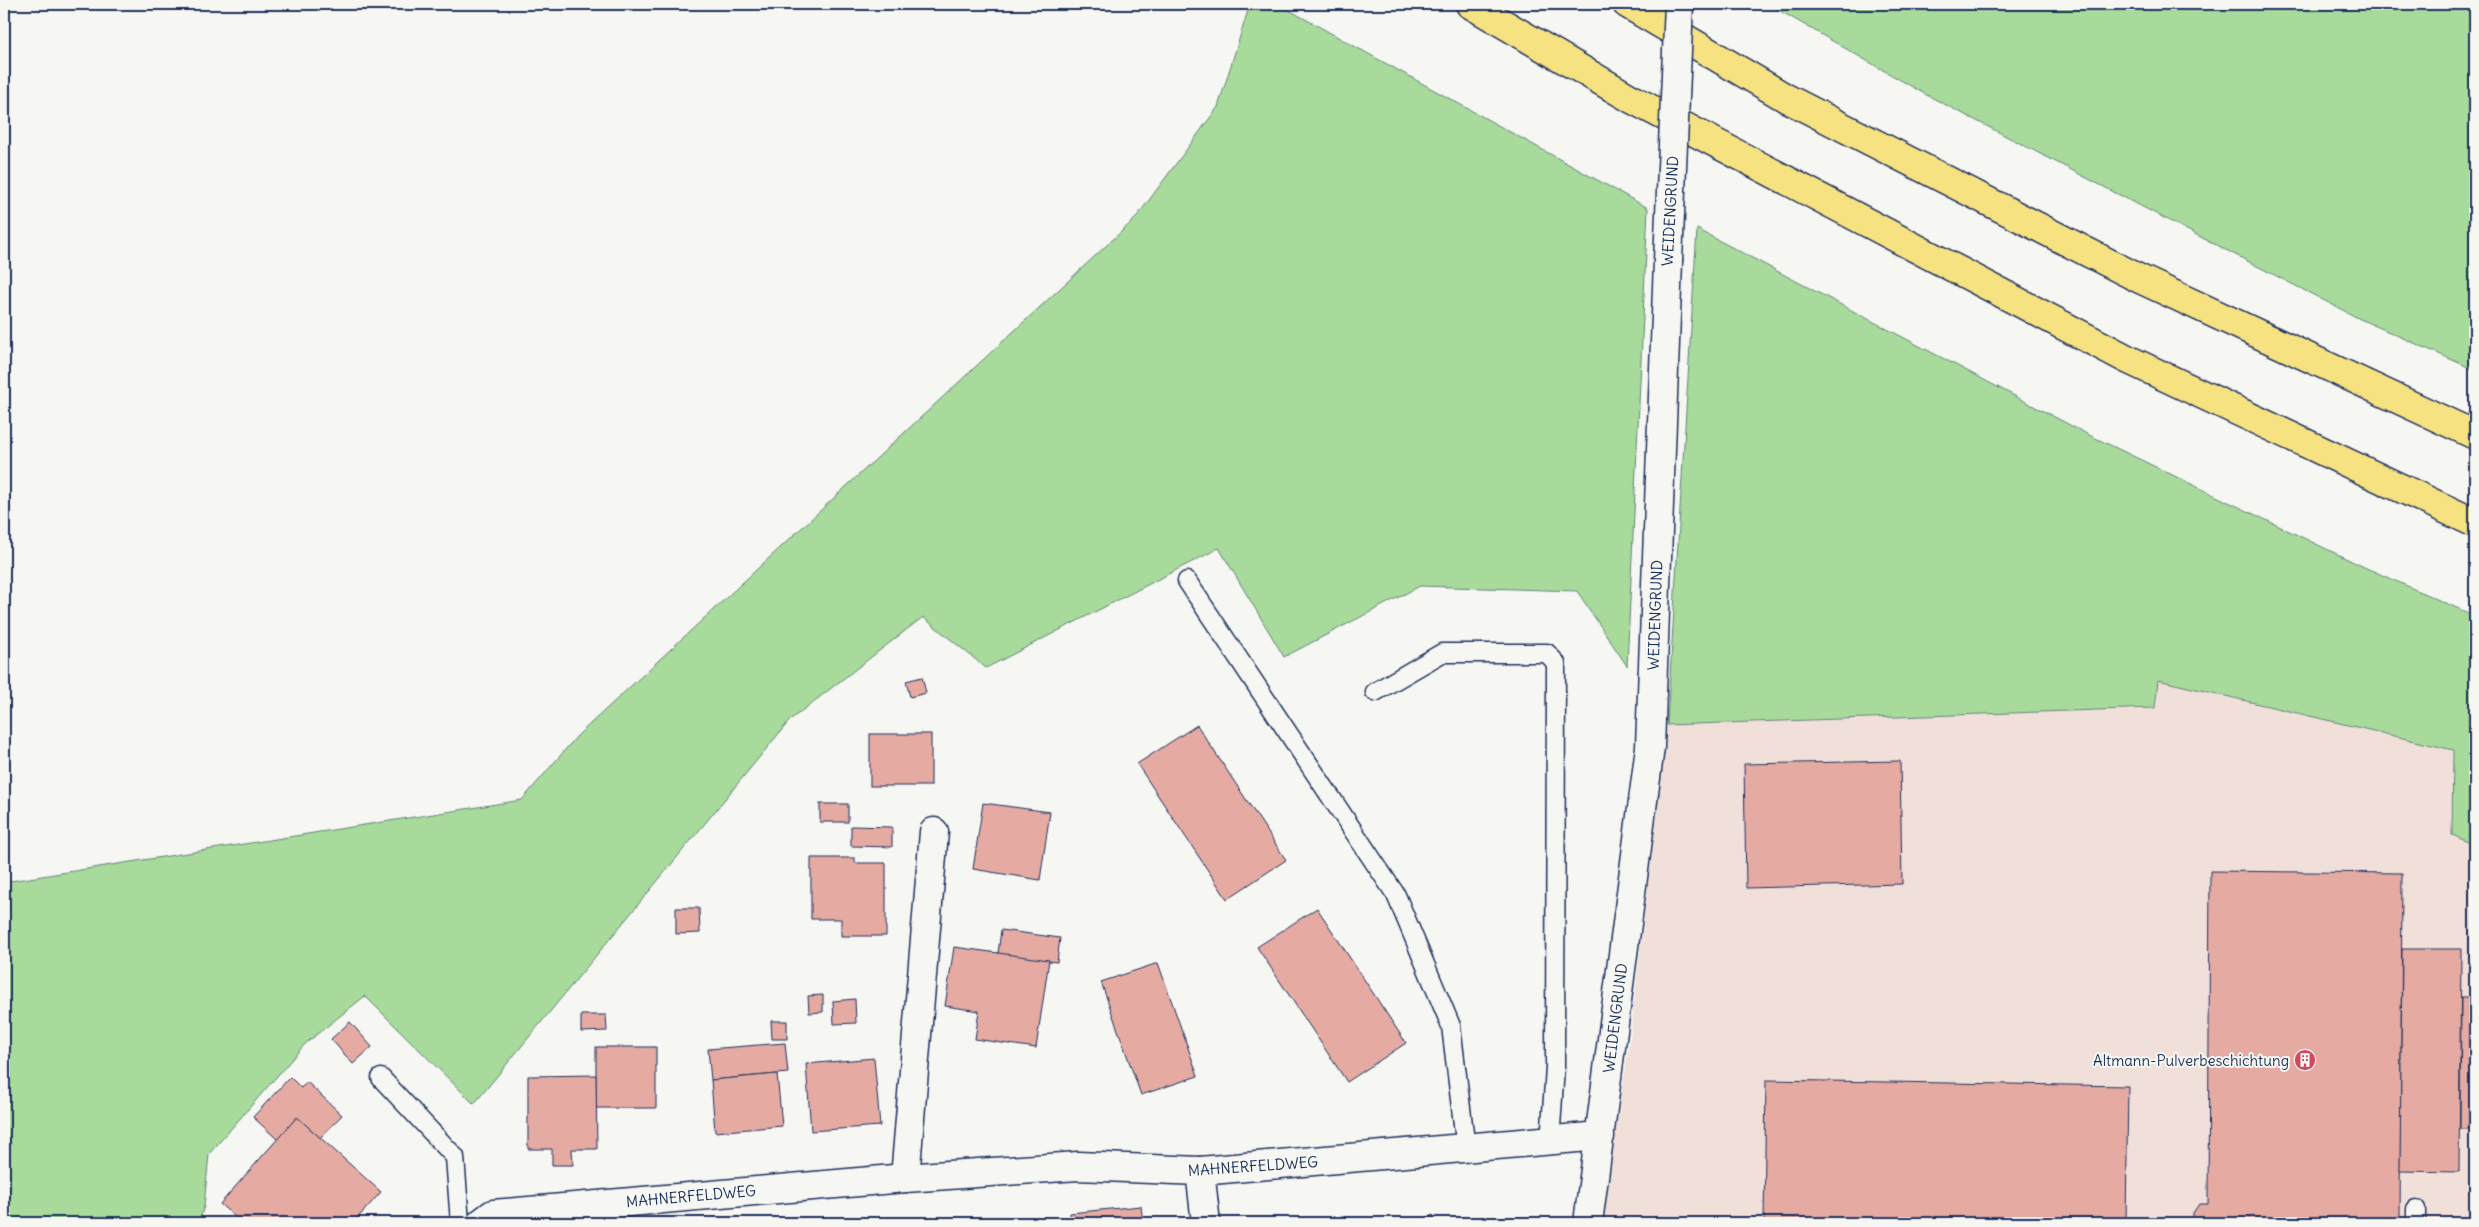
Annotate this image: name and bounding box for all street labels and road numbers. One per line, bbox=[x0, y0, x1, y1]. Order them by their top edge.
street label: WEIDENGRUND bbox=[1658, 155, 1682, 267]
street label: WEIDENGRUND bbox=[1644, 559, 1666, 671]
street label: WEIDENGRUND bbox=[1599, 962, 1631, 1074]
street label: MAHNERFELDWEG bbox=[1187, 1152, 1319, 1180]
street label: MAHNERFELDWEG bbox=[625, 1181, 757, 1211]

